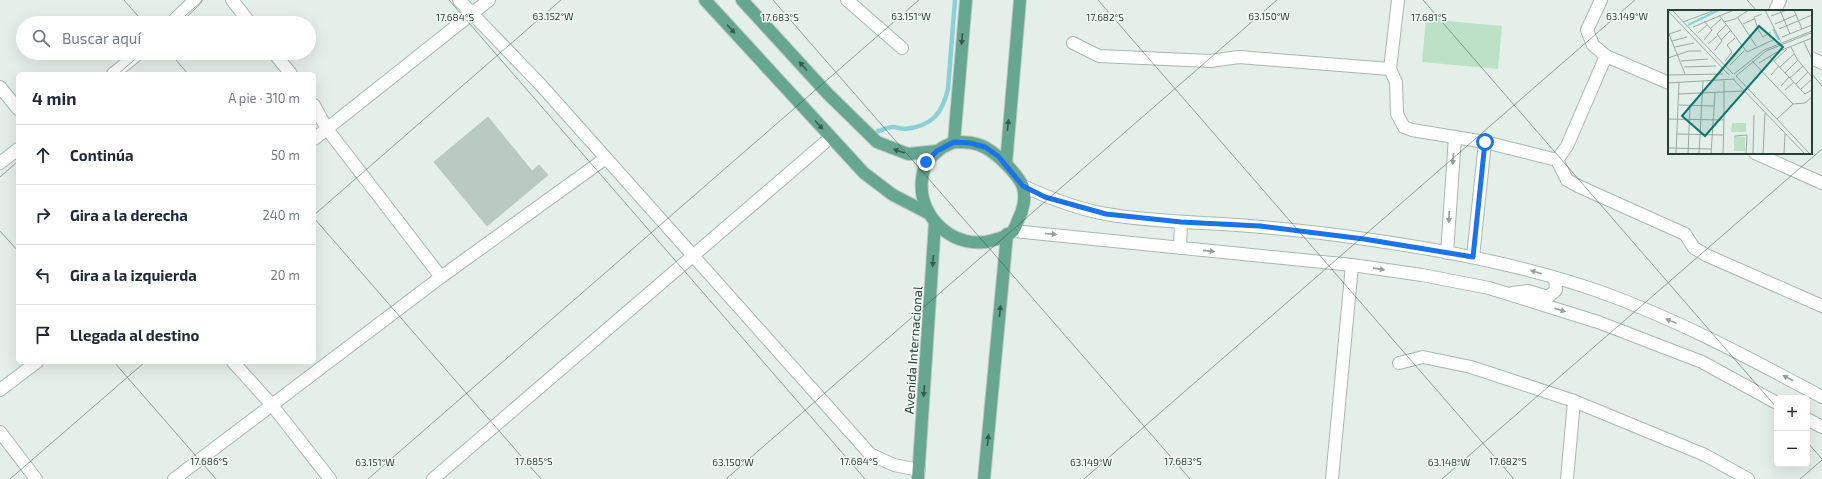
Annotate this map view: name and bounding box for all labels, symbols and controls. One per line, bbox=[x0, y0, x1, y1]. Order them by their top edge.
text: 63.152°W bbox=[532, 10, 574, 22]
text: 63.151°W bbox=[891, 10, 931, 22]
text: 63.150°W bbox=[1248, 10, 1290, 22]
text: 63.149°W bbox=[1606, 10, 1649, 22]
inset map bbox=[1668, 10, 1812, 154]
text: 17.684°S bbox=[436, 11, 474, 23]
text: 17.683°S bbox=[761, 11, 799, 23]
text: 17.682°S bbox=[1086, 11, 1124, 23]
text: 17.681°S bbox=[1411, 11, 1447, 23]
search box bbox=[16, 16, 316, 60]
one-way arrow bbox=[727, 24, 736, 34]
icon: search bbox=[30, 27, 52, 49]
text: Buscar aquí bbox=[62, 29, 141, 47]
one-way arrow bbox=[959, 33, 966, 45]
one-way arrow bbox=[798, 61, 807, 71]
text: 4 min bbox=[32, 88, 76, 108]
text: A pie · 310 m bbox=[228, 90, 300, 106]
one-way arrow bbox=[1005, 119, 1012, 131]
one-way arrow bbox=[814, 120, 823, 130]
route start bbox=[1476, 133, 1494, 151]
icon: ahead bbox=[32, 144, 54, 166]
text: Continúa bbox=[70, 146, 133, 164]
text: 50 m bbox=[271, 147, 300, 163]
one-way arrow bbox=[893, 148, 905, 154]
route end bbox=[917, 153, 935, 171]
one-way arrow bbox=[1449, 153, 1456, 165]
icon: right bbox=[32, 204, 54, 226]
text: Gira a la derecha bbox=[70, 206, 188, 224]
text: 240 m bbox=[263, 207, 300, 223]
one-way arrow bbox=[1445, 211, 1452, 223]
one-way arrow bbox=[1045, 231, 1057, 237]
one-way arrow bbox=[1202, 248, 1215, 254]
one-way arrow bbox=[929, 255, 936, 267]
icon: left bbox=[32, 264, 54, 286]
text: Gira a la izquierda bbox=[70, 266, 197, 284]
one-way arrow bbox=[1373, 266, 1386, 272]
text: 20 m bbox=[271, 267, 300, 283]
one-way arrow bbox=[1530, 269, 1542, 275]
street label: Avenida Internacional bbox=[901, 285, 925, 415]
one-way arrow bbox=[997, 305, 1004, 317]
one-way arrow bbox=[1555, 307, 1567, 313]
one-way arrow bbox=[1666, 318, 1677, 324]
icon: arrive bbox=[32, 324, 54, 346]
text: Llegada al destino bbox=[70, 326, 199, 344]
one-way arrow bbox=[1782, 375, 1794, 381]
one-way arrow bbox=[921, 385, 927, 398]
map controls bbox=[1774, 395, 1810, 467]
button: + bbox=[1774, 395, 1810, 431]
button: − bbox=[1774, 431, 1810, 467]
one-way arrow bbox=[984, 434, 991, 446]
text: 17.686°S bbox=[190, 455, 228, 467]
text: 17.685°S bbox=[515, 455, 553, 467]
text: 17.684°S bbox=[840, 455, 878, 467]
text: 17.683°S bbox=[1164, 455, 1202, 467]
text: 17.682°S bbox=[1489, 455, 1527, 467]
text: 63.151°W bbox=[355, 456, 395, 468]
text: 63.150°W bbox=[712, 456, 754, 468]
text: 63.149°W bbox=[1070, 456, 1113, 468]
text: 63.148°W bbox=[1428, 456, 1471, 468]

